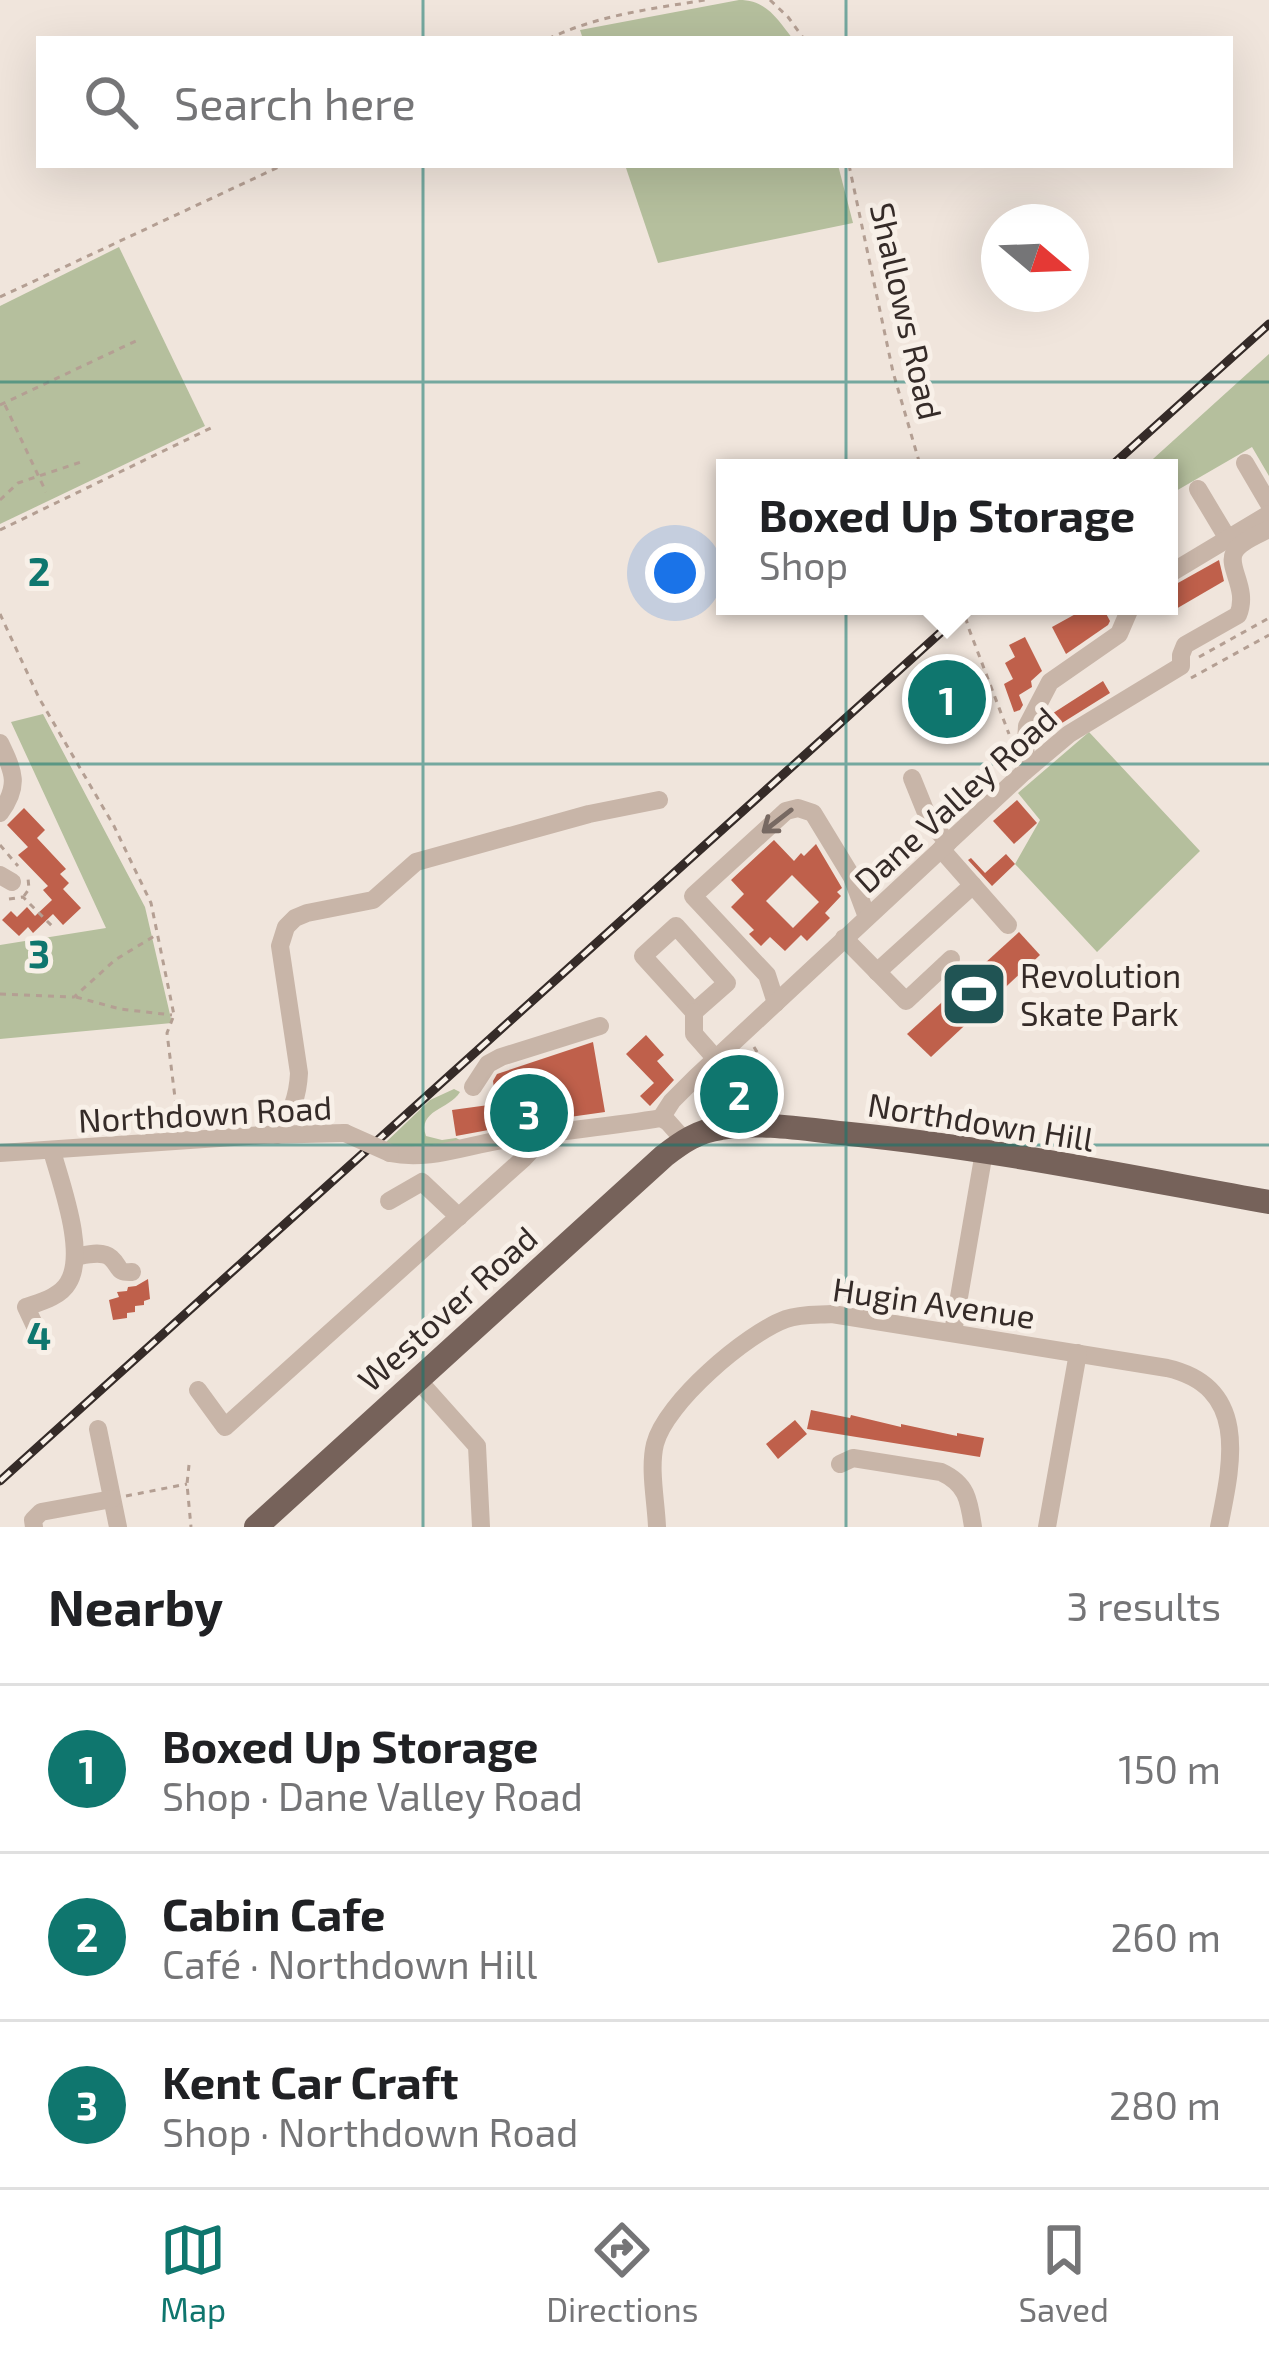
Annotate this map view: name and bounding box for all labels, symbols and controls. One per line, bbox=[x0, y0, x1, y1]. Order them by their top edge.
search box bbox=[36, 36, 1233, 168]
icon: search bbox=[78, 69, 144, 135]
text: Search here bbox=[174, 75, 416, 129]
street label: Shallows Road bbox=[863, 199, 951, 423]
north arrow bbox=[981, 204, 1089, 312]
popup bbox=[716, 459, 1178, 615]
text: Boxed Up Storage bbox=[759, 487, 1135, 541]
text: Shop bbox=[759, 541, 848, 588]
your location bbox=[645, 543, 705, 603]
text: 2 bbox=[28, 547, 50, 594]
pin: 1 bbox=[908, 654, 986, 744]
street label: Dane Valley Road bbox=[846, 698, 1064, 900]
one-way arrow bbox=[762, 808, 794, 834]
text: 3 bbox=[28, 929, 50, 976]
place label: Revolution Skate Park bbox=[1020, 955, 1181, 1033]
sports icon: Revolution Skate Park bbox=[939, 959, 1009, 1029]
pin: 2 bbox=[700, 1049, 778, 1139]
pin: 3 bbox=[490, 1068, 568, 1158]
street label: Northdown Hill bbox=[865, 1083, 1097, 1159]
street label: Northdown Road bbox=[77, 1086, 333, 1140]
street label: Westover Road bbox=[349, 1217, 545, 1399]
street label: Hugin Avenue bbox=[830, 1268, 1038, 1336]
text: 4 bbox=[27, 1311, 51, 1358]
text: Nearby bbox=[48, 1575, 223, 1636]
text: 3 results bbox=[1067, 1582, 1221, 1629]
text: Boxed Up Storage bbox=[162, 1718, 538, 1772]
text: 1 bbox=[79, 1745, 95, 1792]
text: 150 m bbox=[1118, 1745, 1221, 1792]
text: Shop · Dane Valley Road bbox=[162, 1772, 583, 1819]
text: Cabin Cafe bbox=[162, 1886, 385, 1940]
text: 2 bbox=[76, 1913, 98, 1960]
text: 260 m bbox=[1110, 1913, 1221, 1960]
text: Café · Northdown Hill bbox=[162, 1940, 537, 1987]
text: Kent Car Craft bbox=[162, 2054, 458, 2108]
text: 3 bbox=[76, 2081, 98, 2128]
text: 280 m bbox=[1109, 2081, 1221, 2128]
text: Shop · Northdown Road bbox=[162, 2108, 578, 2155]
tab: Map bbox=[160, 2217, 226, 2329]
tab: Directions bbox=[546, 2217, 698, 2329]
tab: Saved bbox=[1018, 2217, 1109, 2329]

